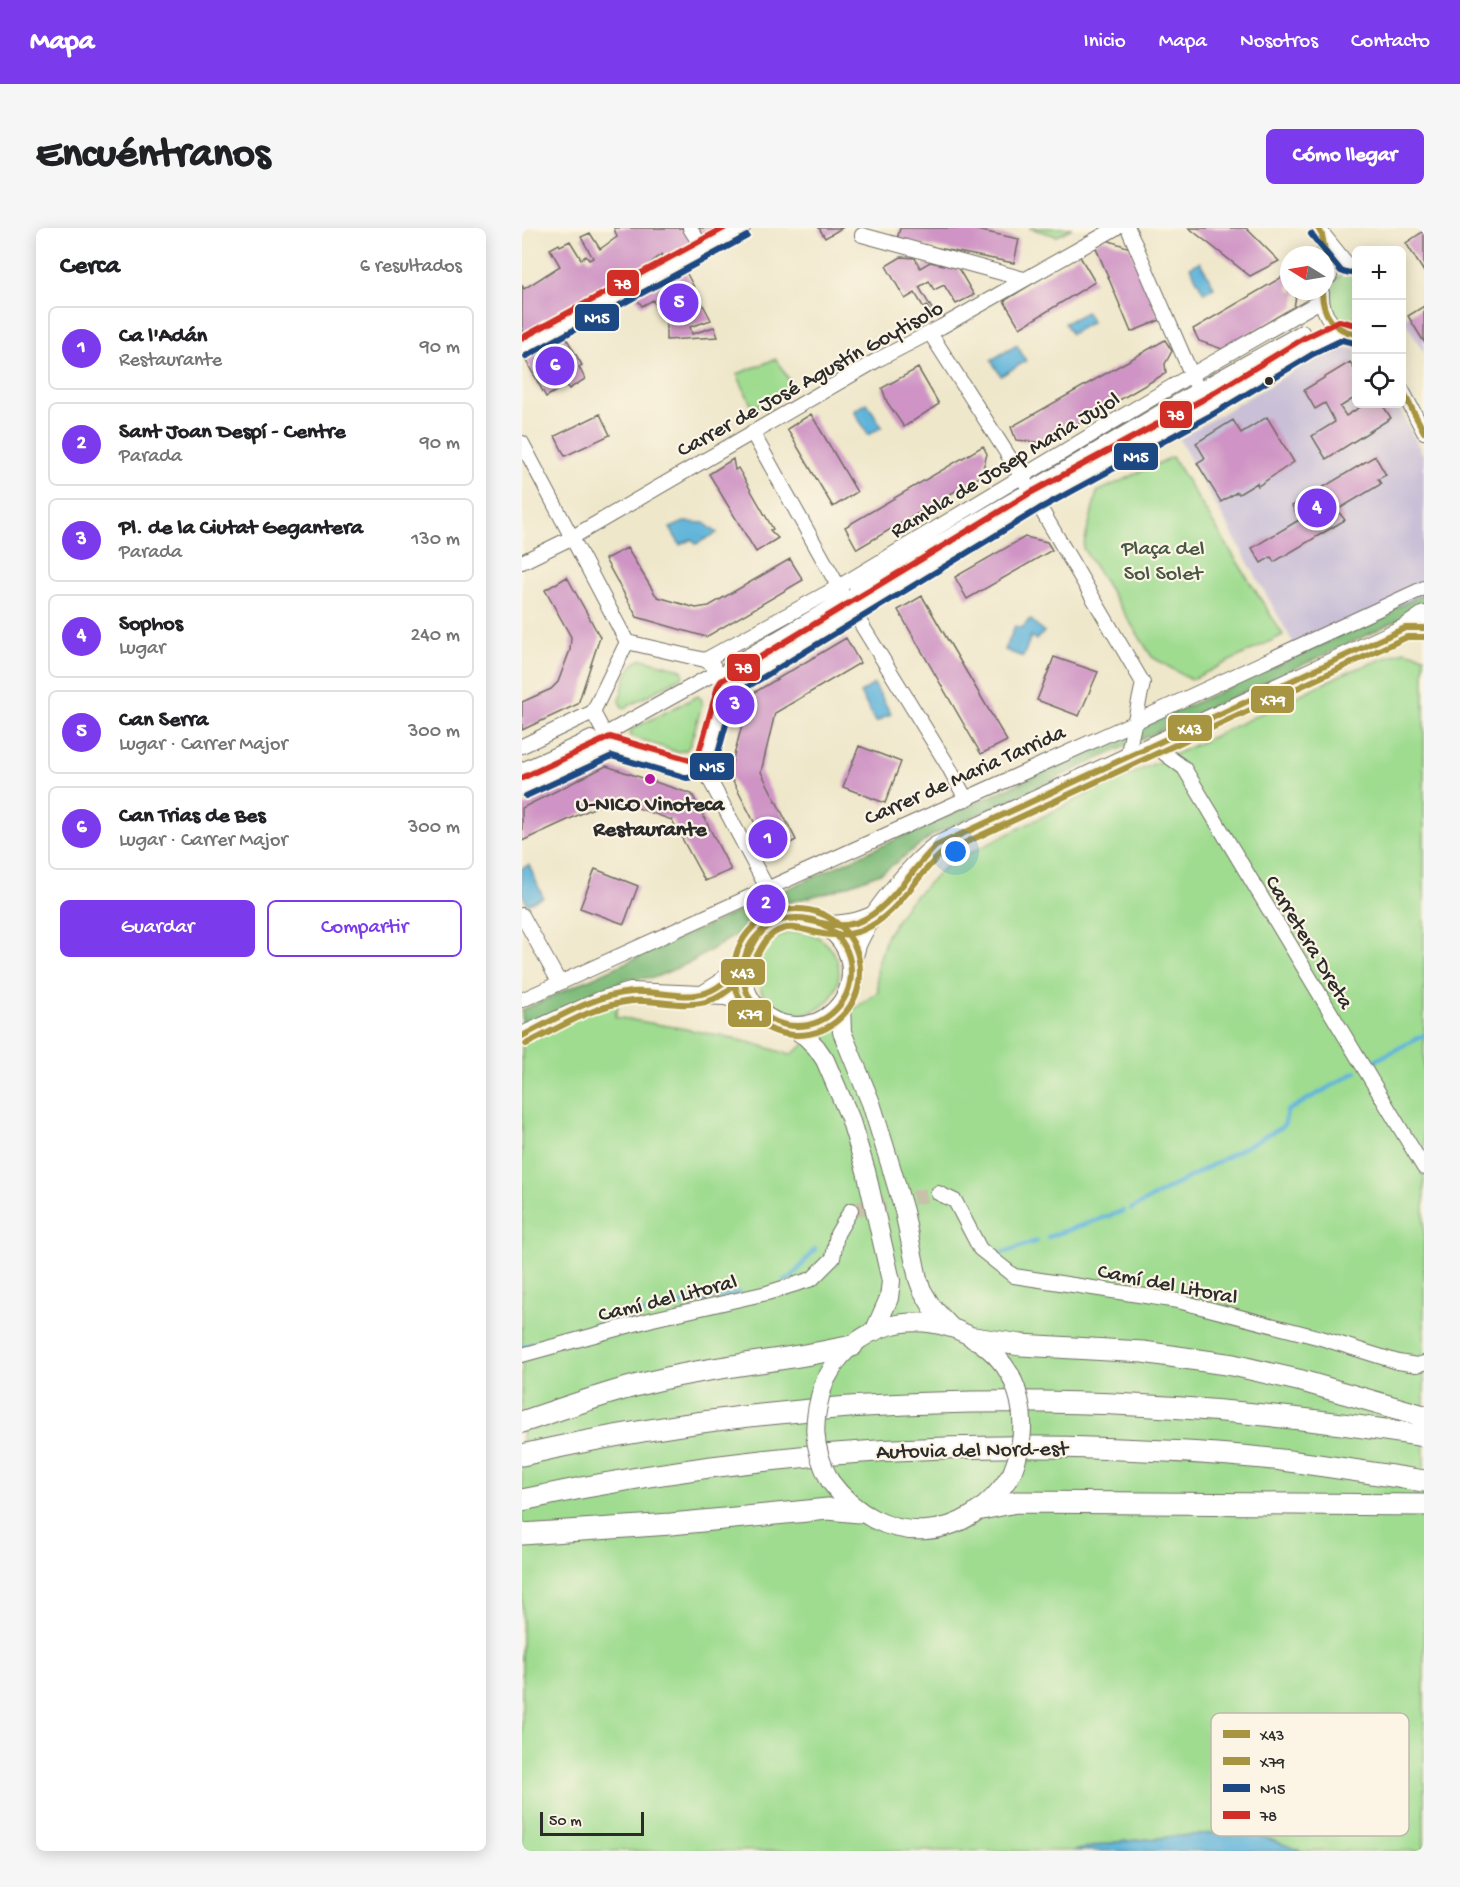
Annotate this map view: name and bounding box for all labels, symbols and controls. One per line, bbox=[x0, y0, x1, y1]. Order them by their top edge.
text: Mapa bbox=[30, 26, 94, 59]
text: Inicio bbox=[1084, 30, 1126, 55]
text: Mapa bbox=[1159, 30, 1207, 55]
text: Nosotros bbox=[1240, 30, 1318, 55]
text: Contacto bbox=[1351, 30, 1430, 55]
button: Cómo llegar bbox=[1266, 129, 1424, 184]
text: Encuéntranos bbox=[36, 132, 270, 181]
north arrow bbox=[1280, 246, 1334, 300]
map controls bbox=[1352, 246, 1406, 408]
button: + bbox=[1352, 246, 1406, 300]
text: Cerca bbox=[60, 252, 120, 283]
text: 6 resultados bbox=[360, 256, 462, 279]
line badge: 78 bbox=[606, 269, 640, 297]
text: 78 bbox=[613, 277, 632, 296]
pin: 5 bbox=[660, 280, 698, 326]
street label: Carrer de José Agustín Goytisolo bbox=[673, 296, 949, 465]
button: − bbox=[1352, 300, 1406, 354]
line badge: N15 bbox=[574, 303, 620, 332]
text: N15 bbox=[584, 311, 610, 330]
text: Ca l'Adán bbox=[119, 324, 207, 350]
text: 1 bbox=[77, 337, 86, 360]
text: 90 m bbox=[420, 337, 460, 360]
pin: 6 bbox=[536, 344, 574, 388]
text: Restaurante bbox=[119, 350, 222, 373]
button: locate bbox=[1352, 354, 1406, 408]
unlabelled marker bbox=[1263, 375, 1275, 387]
street label: Rambla de Josep Maria Jujol bbox=[886, 387, 1126, 545]
line badge: 78 bbox=[1159, 400, 1193, 429]
text: 78 bbox=[1166, 408, 1185, 427]
text: Sant Joan Despí - Centre bbox=[119, 420, 346, 446]
text: 2 bbox=[77, 433, 86, 456]
text: 90 m bbox=[420, 433, 460, 456]
line badge: N15 bbox=[1113, 442, 1159, 471]
text: Parada bbox=[119, 446, 182, 469]
text: N15 bbox=[1123, 450, 1149, 469]
pin: 4 bbox=[1298, 486, 1336, 530]
text: Pl. de la Ciutat Gegantera bbox=[119, 516, 363, 542]
text: 3 bbox=[76, 529, 87, 552]
text: 130 m bbox=[411, 529, 460, 552]
park label: Plaça del Sol Solet bbox=[1120, 537, 1205, 588]
text: Parada bbox=[119, 542, 182, 565]
text: Sophos bbox=[119, 612, 183, 638]
text: 4 bbox=[77, 625, 86, 648]
text: 240 m bbox=[410, 625, 460, 648]
text: Lugar bbox=[119, 638, 165, 661]
line badge: 78 bbox=[726, 653, 761, 682]
text: 78 bbox=[734, 661, 753, 680]
pin: 3 bbox=[716, 682, 754, 728]
line badge: X79 bbox=[1250, 685, 1295, 714]
text: X79 bbox=[1260, 693, 1285, 712]
text: Can Serra bbox=[119, 708, 208, 734]
line badge: X43 bbox=[1167, 714, 1213, 742]
street label: Carrer de Maria Tarrida bbox=[861, 720, 1071, 833]
text: 5 bbox=[76, 721, 87, 744]
text: 300 m bbox=[408, 721, 460, 744]
text: X43 bbox=[1177, 722, 1202, 741]
text: Lugar · Carrer Major bbox=[119, 734, 288, 757]
line badge: N15 bbox=[689, 752, 735, 781]
text: N15 bbox=[699, 760, 725, 779]
marker: U-NICO Vinoteca Restaurante bbox=[643, 772, 657, 786]
place label: U-NICO Vinoteca Restaurante bbox=[576, 793, 726, 844]
text: Can Trias de Bes bbox=[119, 804, 266, 830]
pin: 1 bbox=[748, 816, 788, 862]
text: 6 bbox=[76, 817, 87, 840]
text: 300 m bbox=[408, 817, 460, 840]
text: Lugar · Carrer Major bbox=[119, 830, 288, 853]
your location bbox=[941, 837, 970, 866]
street label: Carretera Dreta bbox=[1257, 872, 1358, 1015]
pin: 2 bbox=[746, 882, 786, 926]
button: Guardar bbox=[60, 900, 255, 957]
button: Compartir bbox=[267, 900, 462, 957]
line badge: X43 bbox=[720, 958, 766, 986]
text: X43 bbox=[730, 966, 755, 985]
line badge: X79 bbox=[727, 999, 772, 1028]
text: X79 bbox=[737, 1007, 762, 1026]
street label: Camí del Litoral bbox=[1095, 1260, 1240, 1312]
street label: Camí del Litoral bbox=[596, 1270, 740, 1330]
street label: Autovia del Nord-est bbox=[876, 1437, 1070, 1467]
legend bbox=[1211, 1713, 1409, 1836]
text: X43 bbox=[1259, 1728, 1284, 1747]
text: X79 bbox=[1259, 1755, 1285, 1774]
text: N15 bbox=[1260, 1782, 1285, 1801]
scale bar bbox=[540, 1809, 644, 1836]
text: 78 bbox=[1259, 1809, 1277, 1828]
text: 50 m bbox=[549, 1813, 582, 1832]

